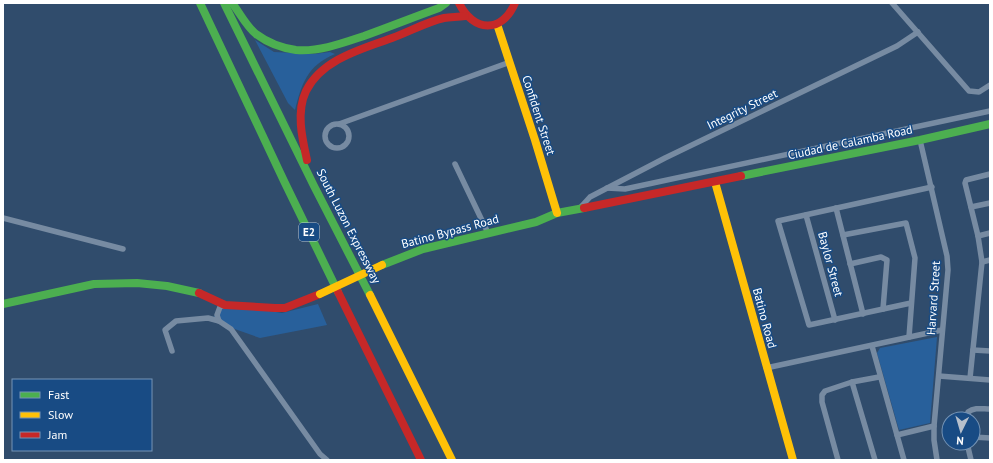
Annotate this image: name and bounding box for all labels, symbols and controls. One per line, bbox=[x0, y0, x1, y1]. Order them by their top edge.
street label: Confident Street bbox=[519, 73, 559, 157]
street label: Integrity Street bbox=[704, 85, 780, 133]
street label: Ciudad de Calamba Road bbox=[786, 121, 914, 163]
street label: South Luzon Expressway bbox=[314, 166, 385, 286]
street label: Batino Bypass Road bbox=[400, 211, 500, 251]
road number: E2 bbox=[299, 223, 319, 241]
street label: Baylor Street bbox=[815, 230, 847, 298]
street label: Harvard Street bbox=[923, 260, 943, 336]
street label: Batino Road bbox=[750, 286, 780, 350]
legend bbox=[12, 379, 152, 451]
text: Fast bbox=[48, 387, 69, 402]
text: Slow bbox=[48, 407, 73, 422]
north arrow bbox=[941, 411, 981, 451]
text: Jam bbox=[47, 427, 67, 442]
text: N bbox=[956, 434, 964, 448]

